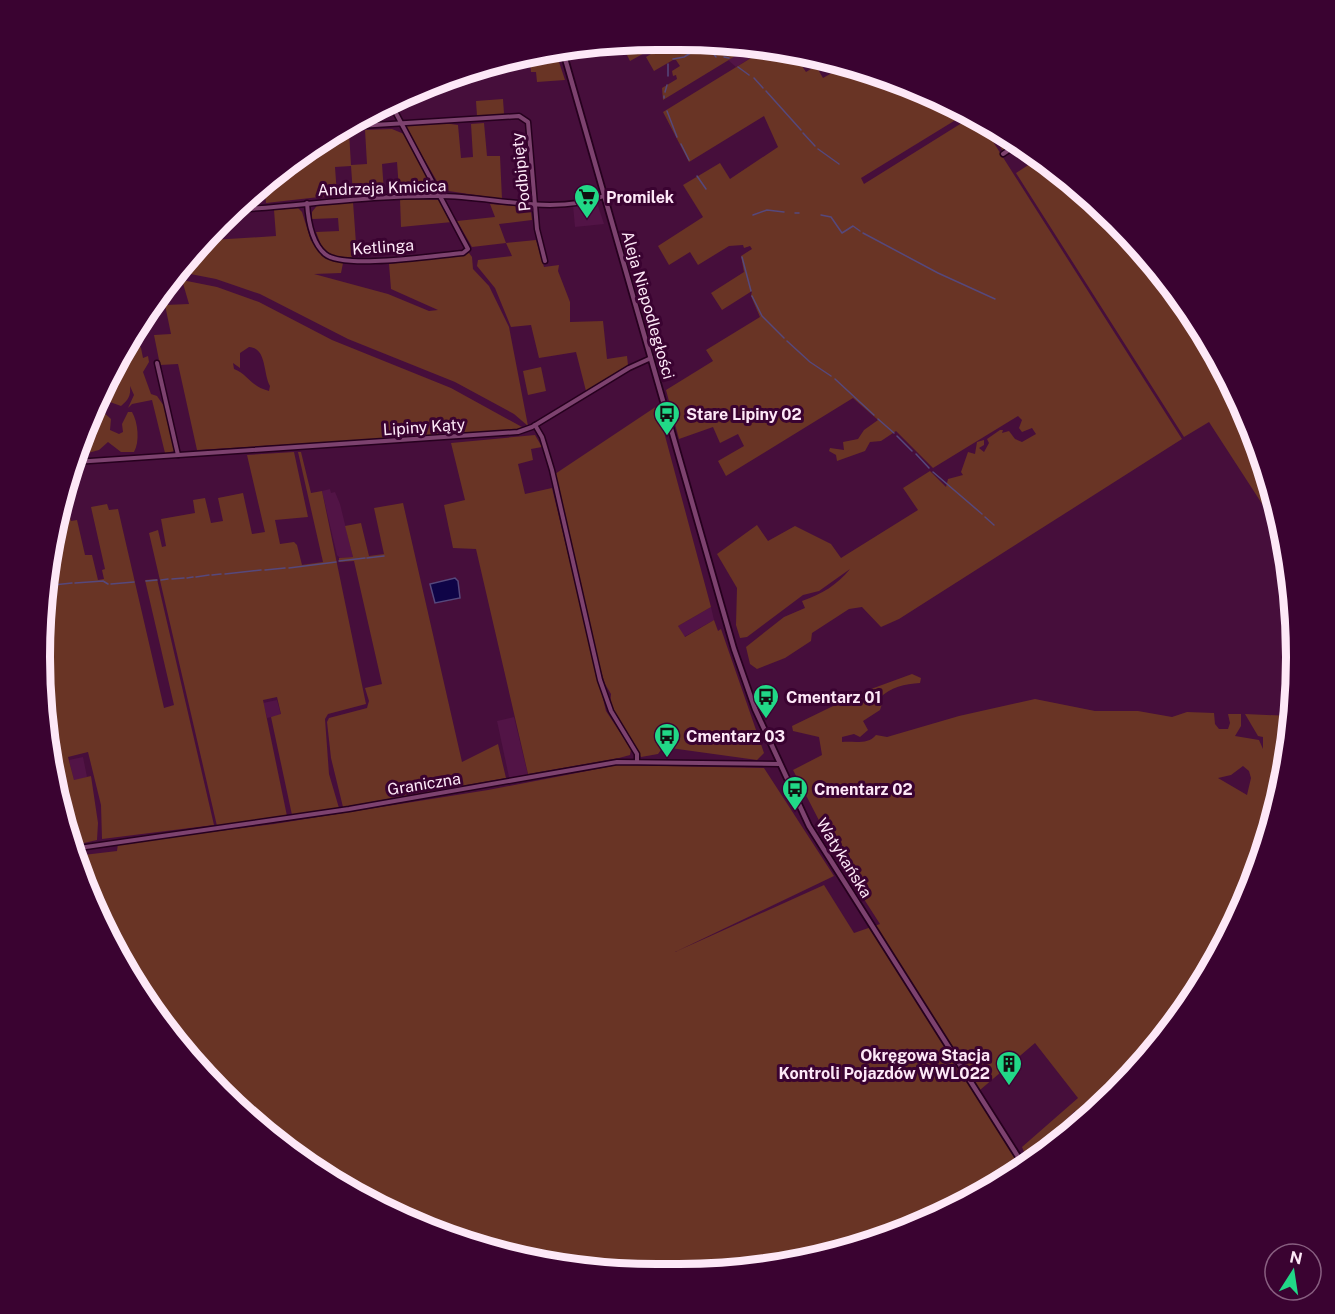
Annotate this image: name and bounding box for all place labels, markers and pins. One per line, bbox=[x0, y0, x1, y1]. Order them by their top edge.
supermarket icon: Promilek bbox=[572, 182, 602, 220]
place label: Promilek bbox=[606, 188, 674, 207]
bus stop icon: Stare Lipiny 02 bbox=[652, 399, 682, 437]
place label: Stare Lipiny 02 bbox=[686, 405, 802, 424]
bus stop icon: Cmentarz 01 bbox=[751, 682, 781, 720]
place label: Cmentarz 01 bbox=[786, 688, 881, 707]
bus stop icon: Cmentarz 03 bbox=[652, 721, 682, 759]
place label: Cmentarz 03 bbox=[686, 727, 785, 746]
bus stop icon: Cmentarz 02 bbox=[780, 774, 810, 812]
place label: Cmentarz 02 bbox=[814, 780, 913, 799]
place label: Okręgowa Stacja Kontroli Pojazdów WWL022 bbox=[779, 1046, 990, 1083]
building icon: Okręgowa Stacja Kontroli Pojazdów WWL022 bbox=[994, 1049, 1024, 1087]

